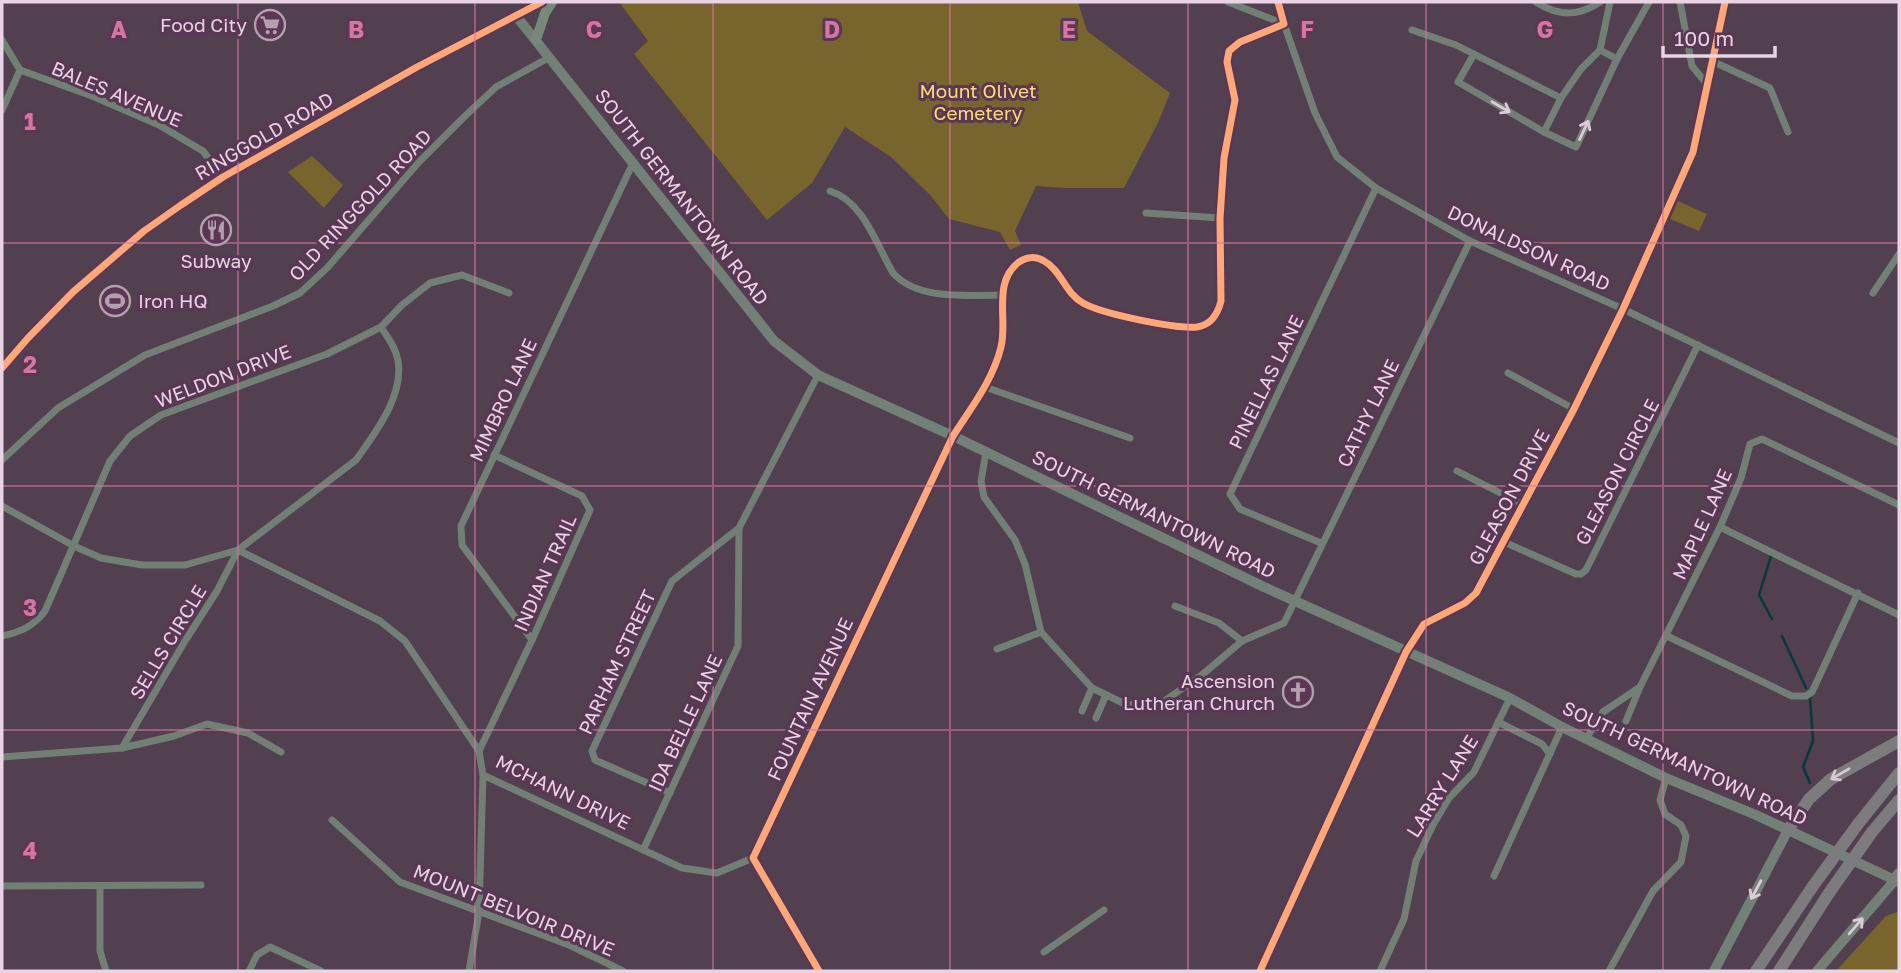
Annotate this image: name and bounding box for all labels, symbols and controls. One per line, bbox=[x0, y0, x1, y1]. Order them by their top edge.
supermarket icon: Food City bbox=[253, 8, 287, 42]
place label: Food City bbox=[160, 13, 247, 36]
scale bar bbox=[1663, 14, 1775, 58]
text: A bbox=[111, 15, 128, 43]
text: B bbox=[348, 15, 364, 43]
text: C bbox=[586, 15, 602, 43]
text: D bbox=[824, 15, 840, 43]
text: E bbox=[1062, 15, 1076, 43]
text: F bbox=[1300, 15, 1314, 43]
text: G bbox=[1537, 15, 1553, 43]
text: 100 m bbox=[1674, 25, 1734, 51]
street label: BALES AVENUE bbox=[48, 56, 186, 131]
park label: Mount Olivet Cemetery bbox=[919, 79, 1037, 124]
street label: SOUTH GERMANTOWN ROAD bbox=[591, 84, 774, 309]
street label: RINGGOLD ROAD bbox=[191, 87, 337, 184]
one-way arrow bbox=[1490, 101, 1511, 114]
text: 1 bbox=[24, 107, 36, 135]
one-way arrow bbox=[1578, 120, 1591, 142]
street label: OLD RINGGOLD ROAD bbox=[283, 124, 436, 285]
street label: DONALDSON ROAD bbox=[1444, 200, 1614, 295]
restaurant icon: Subway bbox=[199, 213, 233, 247]
place label: Subway bbox=[180, 249, 252, 272]
sports icon: Iron HQ bbox=[98, 284, 132, 318]
place label: Iron HQ bbox=[138, 289, 208, 312]
street label: PINELLAS LANE bbox=[1223, 311, 1308, 453]
street label: MIMBRO LANE bbox=[464, 335, 541, 465]
street label: WELDON DRIVE bbox=[152, 339, 294, 412]
text: 2 bbox=[23, 350, 37, 378]
street label: CATHY LANE bbox=[1332, 355, 1404, 470]
street label: GLEASON CIRCLE bbox=[1570, 395, 1663, 549]
street label: GLEASON DRIVE bbox=[1463, 425, 1554, 569]
street label: SOUTH GERMANTOWN ROAD bbox=[1029, 445, 1280, 583]
street label: MAPLE LANE bbox=[1667, 465, 1736, 583]
street label: INDIAN TRAIL bbox=[508, 510, 581, 635]
street label: SELLS CIRCLE bbox=[124, 580, 211, 703]
street label: PARHAM STREET bbox=[573, 586, 660, 738]
text: 3 bbox=[23, 593, 37, 621]
street label: FOUNTAIN AVENUE bbox=[762, 614, 857, 784]
street label: IDA BELLE LANE bbox=[643, 650, 726, 795]
place label: Ascension Lutheran Church bbox=[1123, 669, 1275, 714]
church icon: Ascension Lutheran Church bbox=[1281, 675, 1315, 709]
street label: SOUTH GERMANTOWN ROAD bbox=[1559, 696, 1811, 830]
street label: LARRY LANE bbox=[1401, 730, 1482, 841]
street label: MCHANN DRIVE bbox=[492, 749, 634, 834]
one-way arrow bbox=[1830, 767, 1850, 781]
text: 4 bbox=[23, 836, 37, 864]
street label: MOUNT BELVOIR DRIVE bbox=[410, 859, 618, 960]
one-way arrow bbox=[1749, 880, 1763, 900]
one-way arrow bbox=[1848, 917, 1864, 935]

